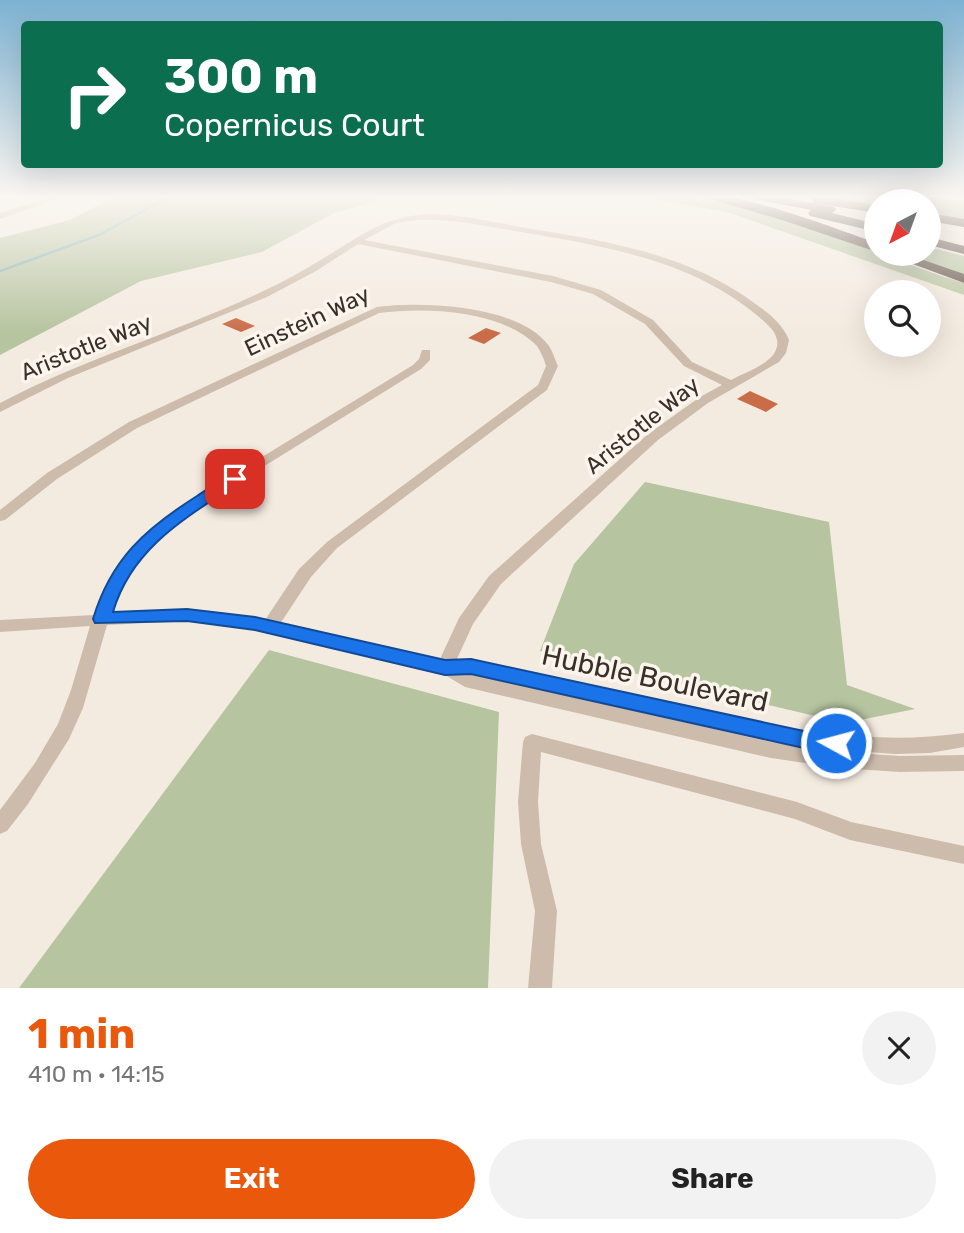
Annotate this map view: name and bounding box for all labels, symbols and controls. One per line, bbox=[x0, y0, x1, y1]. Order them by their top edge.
text: 300 m bbox=[164, 47, 318, 105]
icon: right bbox=[49, 49, 140, 140]
text: Copernicus Court bbox=[164, 106, 425, 144]
north arrow bbox=[864, 189, 942, 266]
map controls bbox=[864, 189, 941, 357]
street label: Einstein Way bbox=[240, 280, 374, 362]
button: search bbox=[864, 280, 941, 357]
street label: Aristotle Way bbox=[16, 308, 156, 386]
street label: Aristotle Way bbox=[579, 370, 705, 480]
pin bbox=[205, 449, 265, 509]
icon: arrive bbox=[216, 460, 254, 498]
street label: Hubble Boulevard bbox=[539, 638, 771, 719]
position arrow bbox=[799, 706, 873, 780]
text: 1 min bbox=[28, 1009, 135, 1059]
button: close bbox=[862, 1011, 936, 1085]
text: 410 m · 14:15 bbox=[28, 1060, 165, 1088]
button: Exit bbox=[28, 1139, 475, 1219]
button: Share bbox=[489, 1139, 936, 1219]

